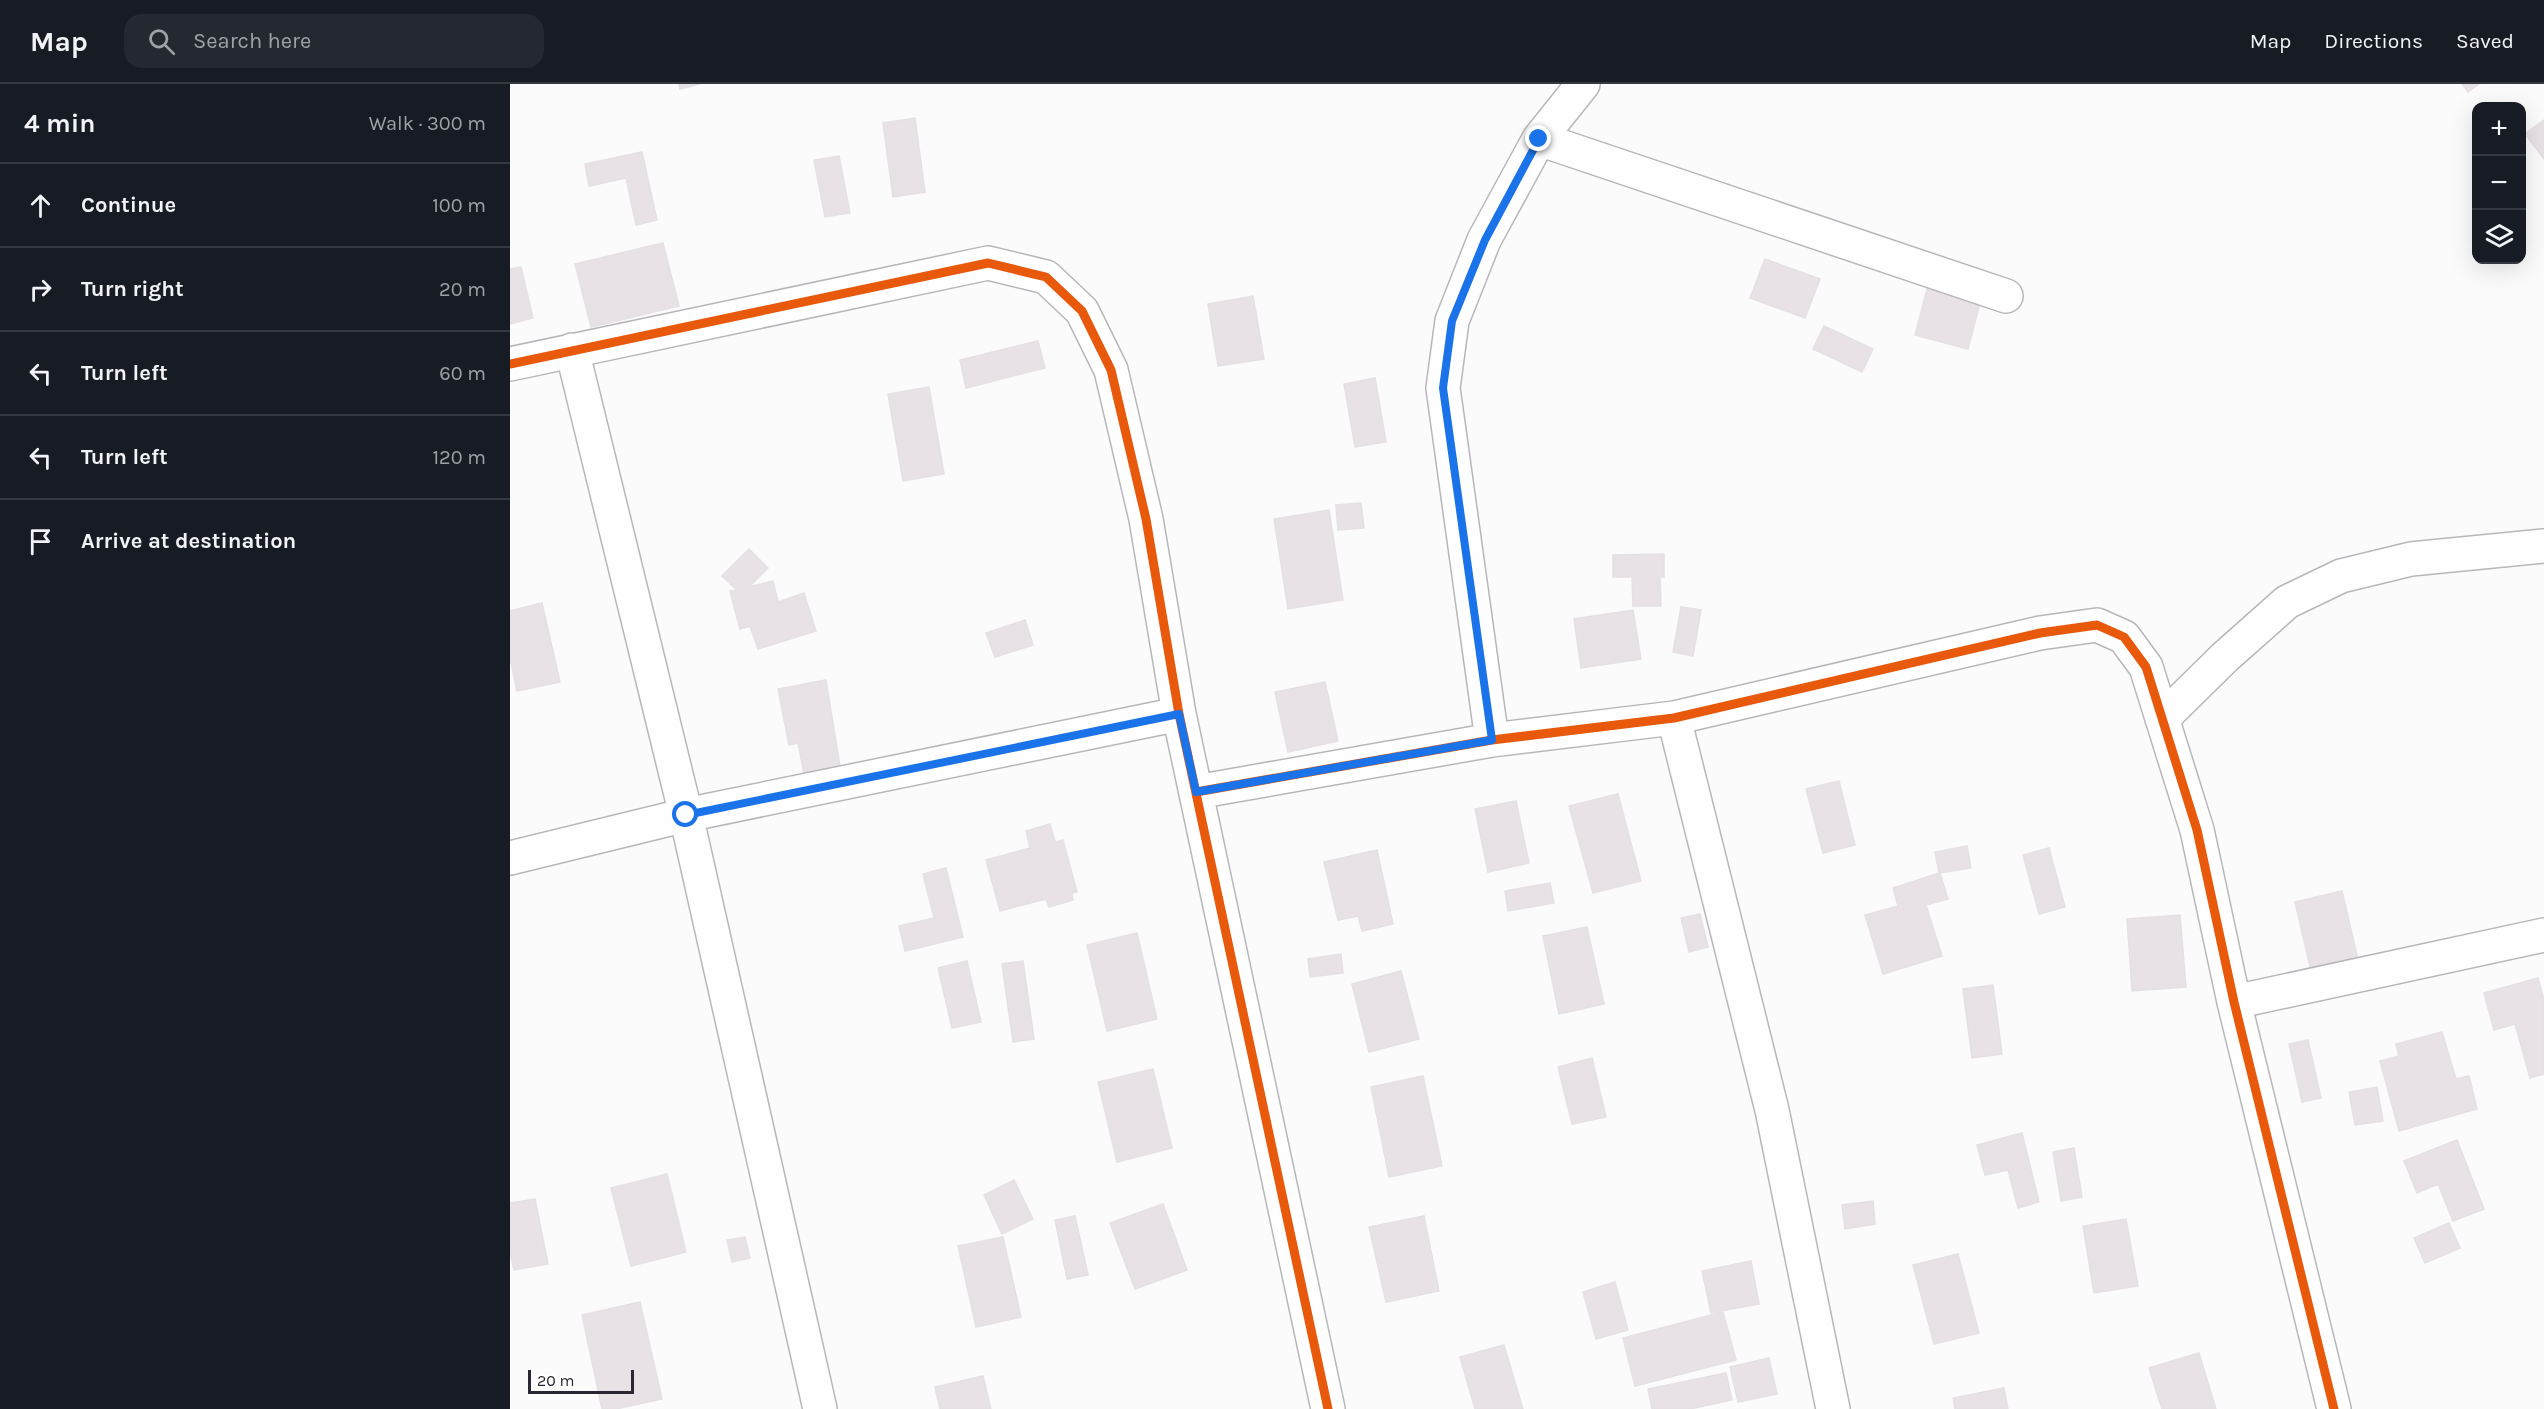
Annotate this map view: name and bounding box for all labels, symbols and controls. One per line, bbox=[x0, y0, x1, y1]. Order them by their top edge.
search box bbox=[124, 14, 544, 68]
text: Map bbox=[30, 25, 88, 58]
icon: search bbox=[145, 25, 178, 58]
text: Search here bbox=[193, 28, 311, 54]
text: Map bbox=[2250, 29, 2291, 53]
text: Directions bbox=[2324, 29, 2423, 53]
text: Saved bbox=[2456, 29, 2514, 53]
map controls bbox=[2472, 102, 2526, 264]
button: + bbox=[2472, 102, 2526, 156]
text: 4 min bbox=[24, 108, 95, 139]
text: Walk · 300 m bbox=[369, 112, 486, 135]
route end bbox=[1525, 125, 1551, 151]
button: − bbox=[2472, 156, 2526, 210]
icon: ahead bbox=[24, 189, 57, 222]
text: Continue bbox=[81, 192, 176, 218]
text: 100 m bbox=[432, 194, 486, 217]
button: layers bbox=[2472, 210, 2526, 264]
icon: right bbox=[24, 273, 57, 306]
text: Turn right bbox=[81, 276, 184, 302]
text: 20 m bbox=[439, 278, 486, 301]
icon: left bbox=[24, 357, 57, 390]
text: Turn left bbox=[81, 360, 168, 386]
text: 60 m bbox=[439, 362, 486, 385]
icon: left bbox=[24, 441, 57, 474]
text: Turn left bbox=[81, 444, 168, 470]
text: 120 m bbox=[432, 446, 486, 469]
icon: arrive bbox=[24, 525, 57, 558]
text: Arrive at destination bbox=[81, 528, 296, 554]
route start bbox=[672, 801, 698, 827]
scale bar bbox=[528, 1367, 634, 1394]
text: 20 m bbox=[537, 1371, 575, 1390]

